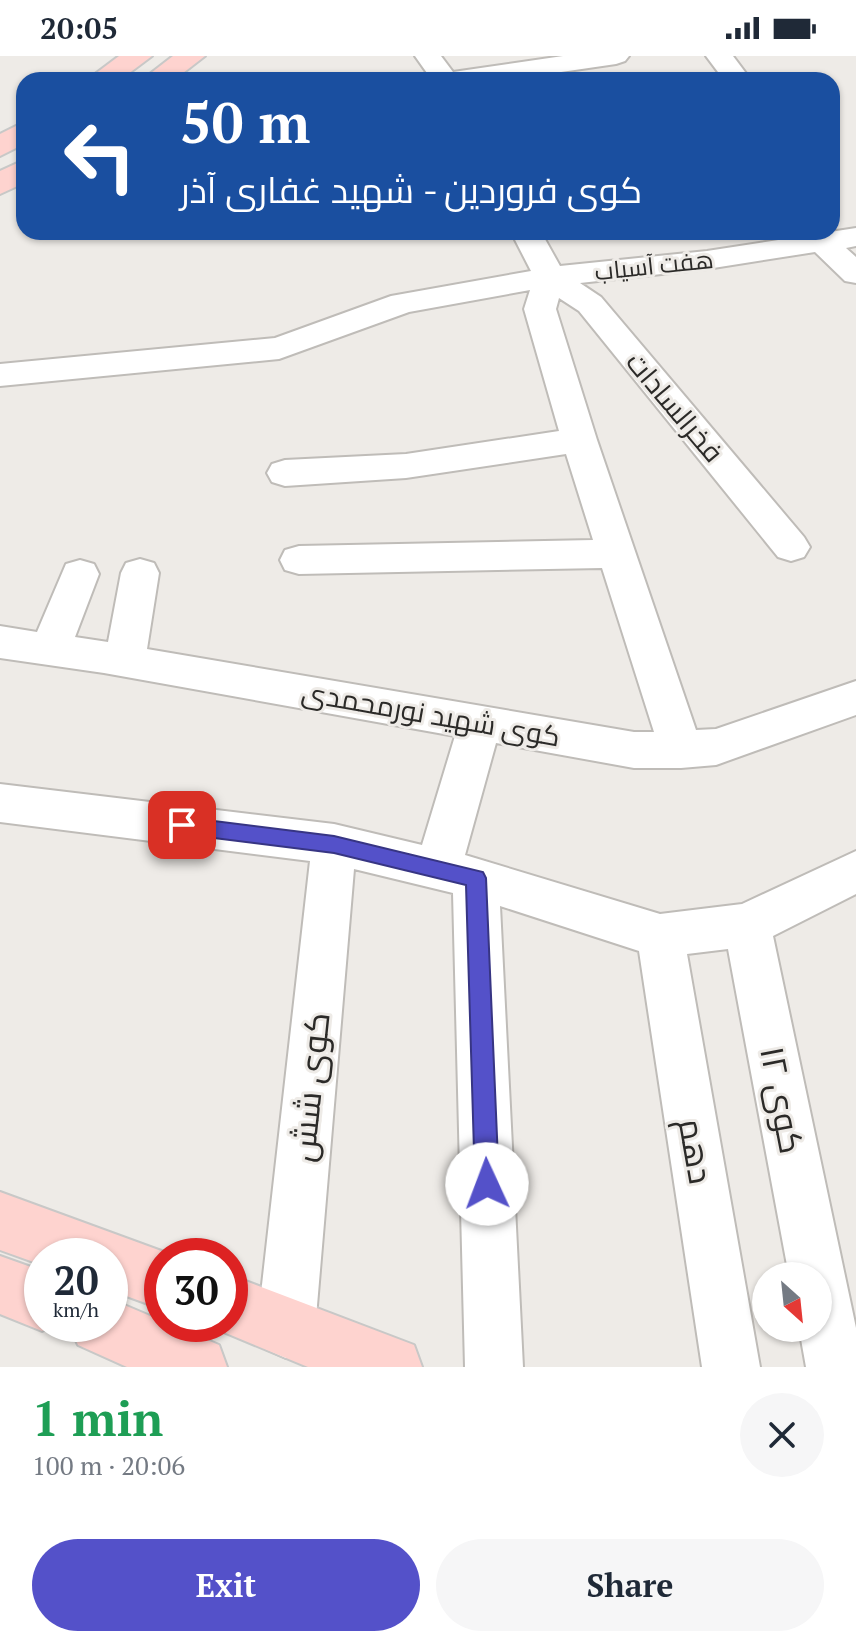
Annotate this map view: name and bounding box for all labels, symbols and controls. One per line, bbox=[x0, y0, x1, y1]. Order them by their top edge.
text: 20:05 bbox=[40, 8, 118, 48]
text: 50 m bbox=[180, 85, 310, 159]
icon: left bbox=[48, 104, 152, 208]
text: کوی فروردین - شهید غفاری آذر bbox=[180, 166, 642, 213]
street label: هفت آسیاب bbox=[593, 243, 715, 287]
street label: فخرالسادات bbox=[618, 344, 732, 470]
street label: کوی شهید نورمحمدی bbox=[299, 673, 563, 754]
pin bbox=[148, 791, 216, 859]
icon: arrive bbox=[160, 803, 204, 847]
street label: کوی شش bbox=[279, 1010, 340, 1164]
street label: کوی ۱۲ bbox=[750, 1043, 815, 1157]
street label: دهم bbox=[667, 1115, 724, 1188]
position arrow bbox=[445, 1142, 529, 1226]
speed limit sign: 30 bbox=[144, 1238, 248, 1342]
text: 20 bbox=[53, 1253, 99, 1306]
north arrow bbox=[752, 1262, 832, 1342]
map controls bbox=[752, 1262, 832, 1342]
text: km/h bbox=[53, 1296, 99, 1323]
text: 1 min bbox=[32, 1386, 163, 1450]
button: close bbox=[740, 1393, 824, 1477]
text: 100 m · 20:06 bbox=[32, 1448, 185, 1482]
button: Exit bbox=[32, 1539, 420, 1631]
button: Share bbox=[436, 1539, 824, 1631]

